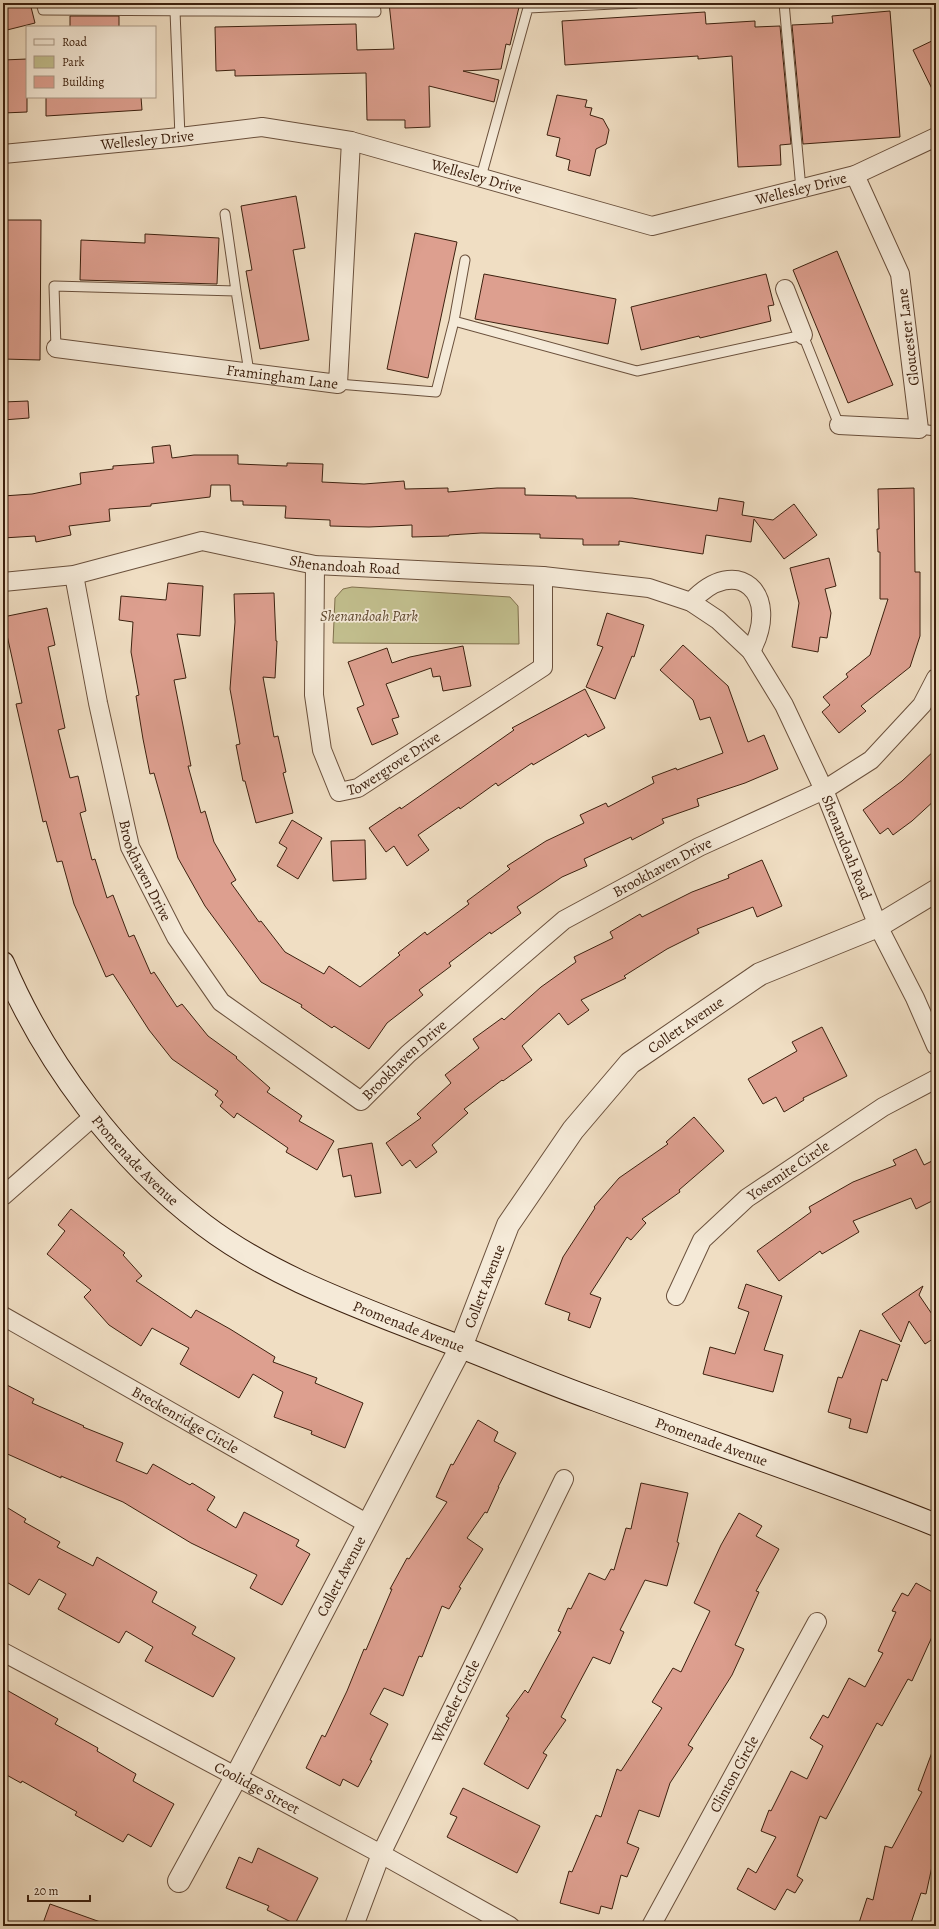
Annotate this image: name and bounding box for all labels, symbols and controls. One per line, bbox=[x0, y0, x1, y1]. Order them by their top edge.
legend bbox=[26, 26, 156, 98]
text: Road bbox=[62, 34, 88, 50]
text: Park bbox=[62, 54, 85, 70]
text: Building bbox=[62, 74, 104, 90]
street label: Wellesley Drive bbox=[99, 125, 195, 155]
street label: Wellesley Drive bbox=[428, 154, 525, 199]
street label: Wellesley Drive bbox=[752, 167, 849, 210]
street label: Gloucester Lane bbox=[892, 287, 924, 387]
street label: Framingham Lane bbox=[225, 360, 340, 394]
street label: Shenandoah Road bbox=[288, 550, 401, 579]
park label: Shenandoah Park bbox=[320, 606, 418, 626]
street label: Towergrove Drive bbox=[345, 727, 444, 800]
street label: Shenandoah Road bbox=[817, 792, 877, 903]
street label: Brookhaven Drive bbox=[114, 818, 176, 925]
street label: Brookhaven Drive bbox=[609, 832, 715, 902]
street label: Collett Avenue bbox=[643, 992, 728, 1058]
street label: Brookhaven Drive bbox=[357, 1015, 451, 1105]
street label: Promenade Avenue bbox=[87, 1111, 183, 1210]
street label: Yosemite Circle bbox=[743, 1136, 834, 1206]
street label: Collett Avenue bbox=[459, 1241, 510, 1331]
street label: Promenade Avenue bbox=[350, 1296, 468, 1357]
street label: Breckenridge Circle bbox=[128, 1381, 243, 1459]
street label: Promenade Avenue bbox=[652, 1412, 771, 1471]
street label: Collett Avenue bbox=[312, 1532, 370, 1620]
street label: Wheeler Circle bbox=[426, 1656, 484, 1747]
street label: Clinton Circle bbox=[705, 1732, 763, 1816]
street label: Coolidge Street bbox=[211, 1757, 303, 1819]
scale bar bbox=[28, 1877, 90, 1903]
text: 20 m bbox=[34, 1883, 58, 1899]

